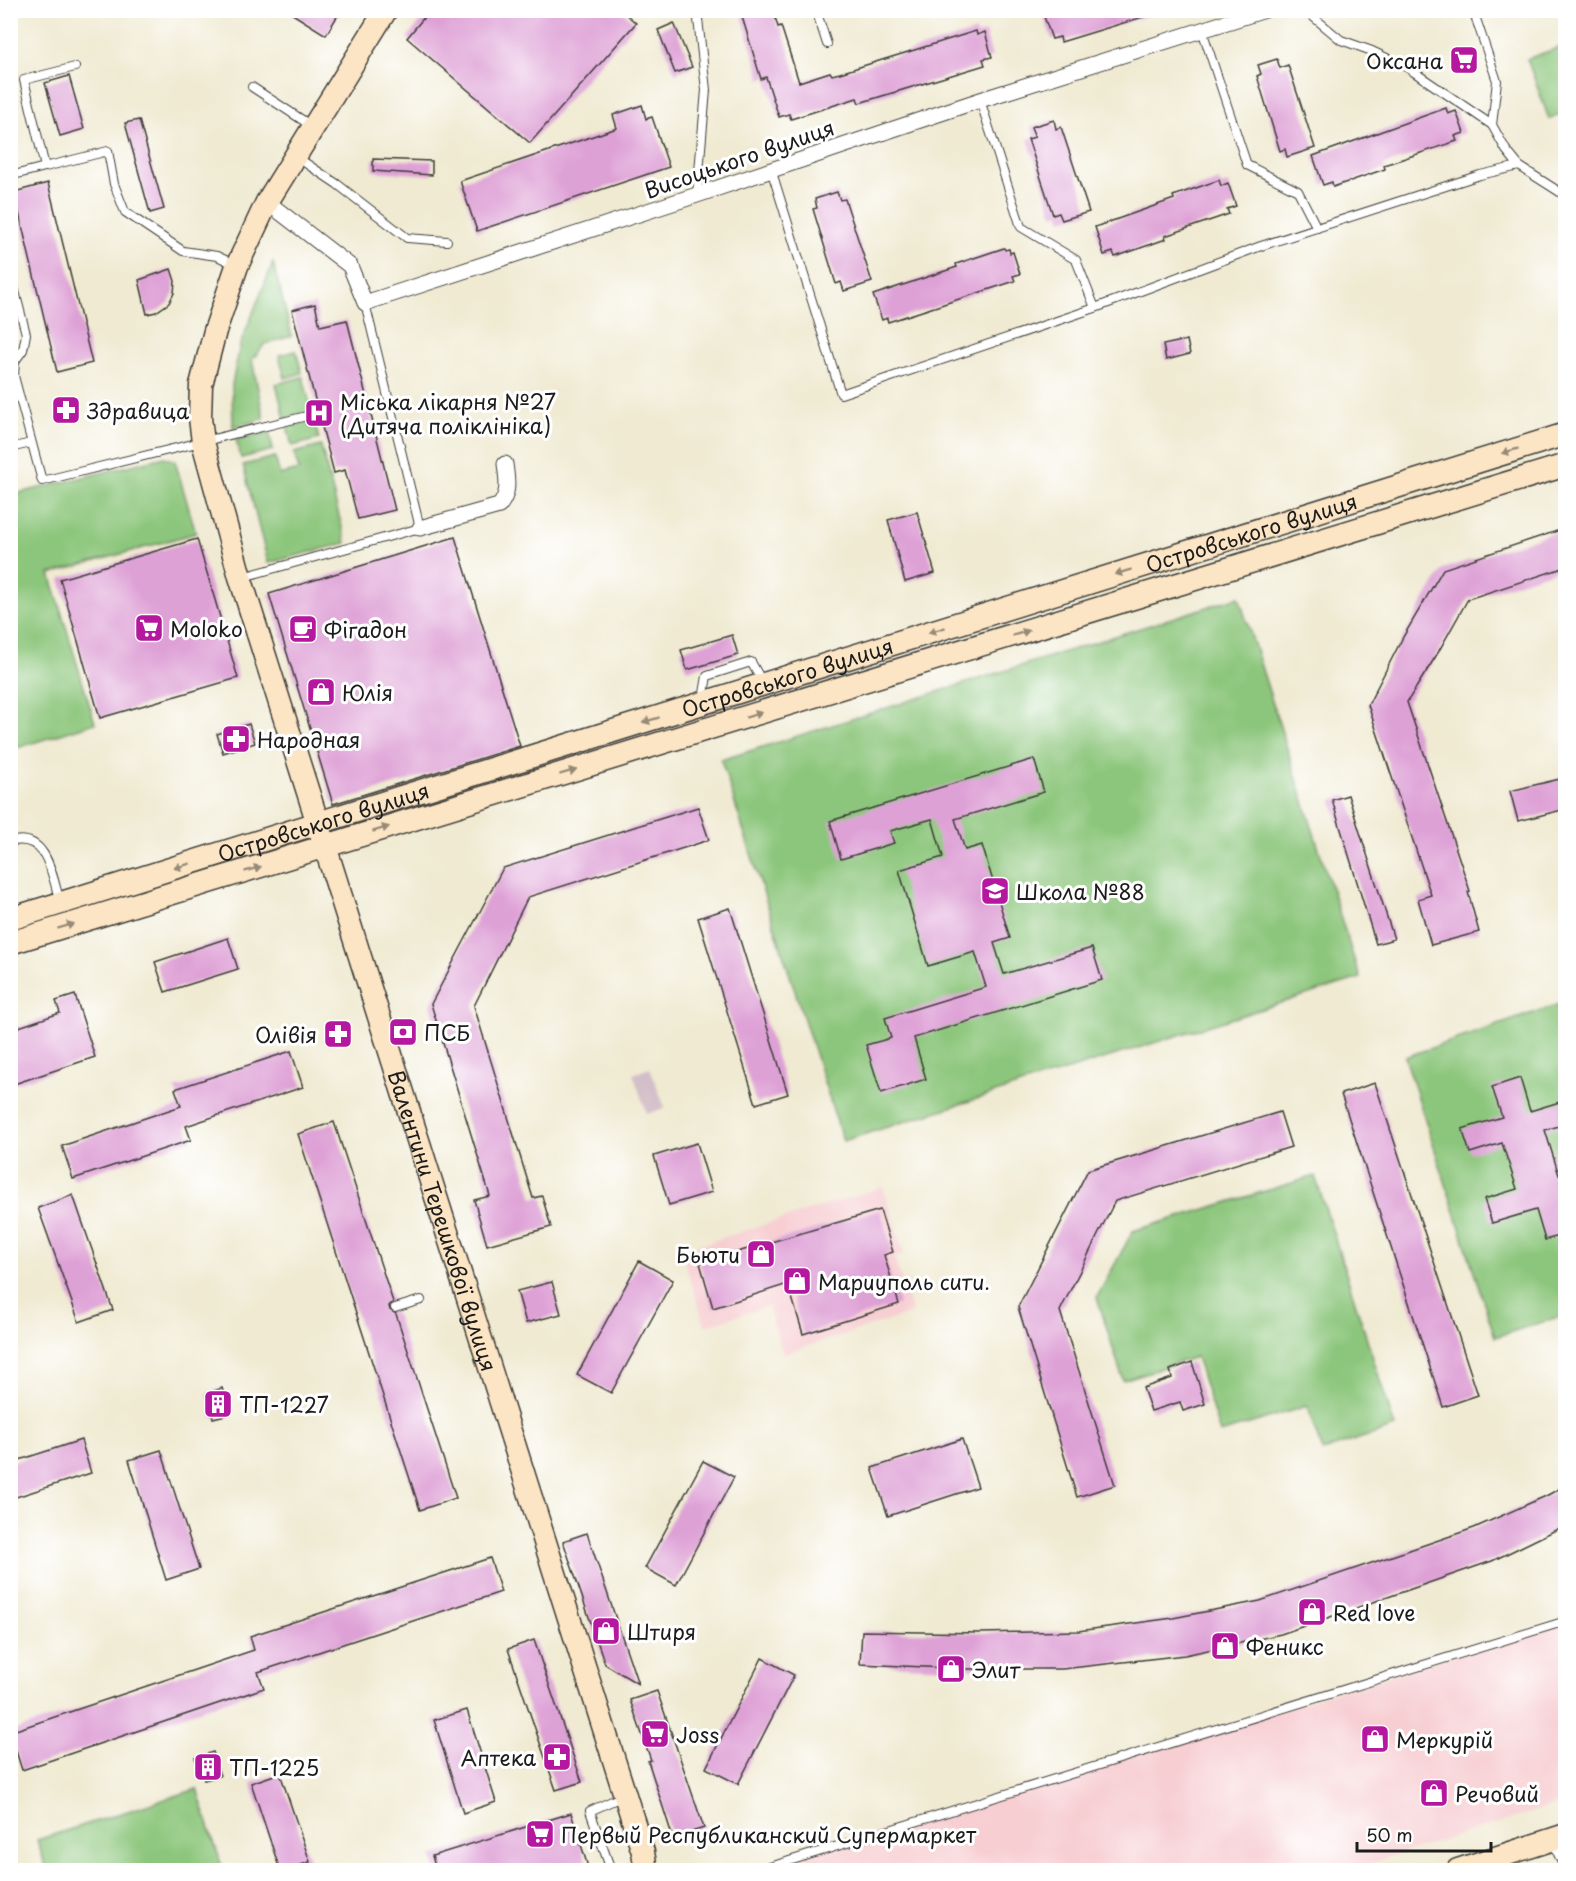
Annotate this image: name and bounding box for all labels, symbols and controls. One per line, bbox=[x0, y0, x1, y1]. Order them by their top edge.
place label: Оксана bbox=[1366, 44, 1444, 76]
supermarket icon: Оксана bbox=[1448, 44, 1480, 76]
street label: Висоцького вулиця bbox=[640, 110, 838, 206]
place label: Міська лікарня №27 (Дитяча поліклініка) bbox=[340, 385, 556, 441]
pharmacy icon: Здравица bbox=[50, 394, 82, 426]
place label: Здравица bbox=[86, 394, 190, 426]
hospital icon: Міська лікарня №27 (Дитяча поліклініка) bbox=[303, 397, 335, 429]
one-way arrow bbox=[1501, 447, 1519, 457]
street label: Островського вулиця bbox=[1141, 484, 1361, 580]
one-way arrow bbox=[1114, 568, 1132, 577]
supermarket icon: Moloko bbox=[133, 612, 165, 644]
place label: Moloko bbox=[170, 612, 243, 644]
cafe icon: Фігадон bbox=[287, 613, 319, 645]
place label: Фігадон bbox=[324, 613, 407, 645]
one-way arrow bbox=[928, 626, 946, 635]
one-way arrow bbox=[1012, 628, 1030, 637]
street label: Островського вулиця bbox=[677, 629, 897, 725]
shop icon: Юлія bbox=[305, 676, 337, 708]
place label: Юлія bbox=[342, 676, 393, 708]
one-way arrow bbox=[745, 710, 763, 719]
one-way arrow bbox=[641, 715, 659, 725]
pharmacy icon: Народная bbox=[220, 723, 252, 755]
place label: Народная bbox=[257, 723, 360, 755]
one-way arrow bbox=[559, 767, 577, 776]
street label: Островського вулиця bbox=[213, 773, 433, 869]
one-way arrow bbox=[373, 824, 391, 834]
one-way arrow bbox=[173, 861, 191, 871]
one-way arrow bbox=[244, 864, 262, 873]
school or university icon: Школа №88 bbox=[979, 875, 1011, 907]
place label: Школа №88 bbox=[1016, 875, 1145, 907]
one-way arrow bbox=[57, 921, 75, 930]
bank icon: ПСБ bbox=[387, 1016, 419, 1048]
place label: ПСБ bbox=[424, 1016, 470, 1048]
place label: Олівія bbox=[255, 1018, 317, 1050]
pharmacy icon: Олівія bbox=[322, 1018, 354, 1050]
street label: Валентини Терешкової вулиця bbox=[381, 1066, 506, 1375]
place label: Бьюти bbox=[676, 1238, 740, 1270]
shop icon: Бьюти bbox=[745, 1238, 777, 1270]
shop icon: Мариуполь сити. bbox=[781, 1265, 813, 1297]
place label: Мариуполь сити. bbox=[818, 1265, 990, 1297]
building icon: ТП-1227 bbox=[202, 1388, 234, 1420]
place label: ТП-1227 bbox=[239, 1388, 329, 1420]
shop icon: Red love bbox=[1296, 1596, 1328, 1628]
place label: Red love bbox=[1333, 1596, 1415, 1628]
shop icon: Штиря bbox=[590, 1615, 622, 1647]
place label: Штиря bbox=[627, 1615, 696, 1647]
shop icon: Феникс bbox=[1209, 1630, 1241, 1662]
place label: Феникс bbox=[1246, 1630, 1324, 1662]
shop icon: Элит bbox=[935, 1653, 967, 1685]
place label: Элит bbox=[972, 1653, 1021, 1685]
supermarket icon: Joss bbox=[639, 1718, 671, 1750]
place label: Joss bbox=[676, 1718, 719, 1750]
shop icon: Меркурій bbox=[1359, 1723, 1391, 1755]
place label: Меркурій bbox=[1396, 1723, 1493, 1755]
place label: Аптека bbox=[461, 1741, 536, 1773]
pharmacy icon: Аптека bbox=[541, 1741, 573, 1773]
building icon: ТП-1225 bbox=[192, 1751, 224, 1783]
place label: ТП-1225 bbox=[229, 1751, 319, 1783]
shop icon: Речовий bbox=[1418, 1777, 1450, 1809]
place label: Речовий bbox=[1455, 1777, 1539, 1809]
scale bar bbox=[1357, 1815, 1490, 1853]
supermarket icon: Первый Республиканский Супермаркет bbox=[524, 1818, 556, 1850]
place label: Первый Республиканский Супермаркет bbox=[561, 1818, 977, 1850]
text: 50 m bbox=[1366, 1821, 1413, 1848]

